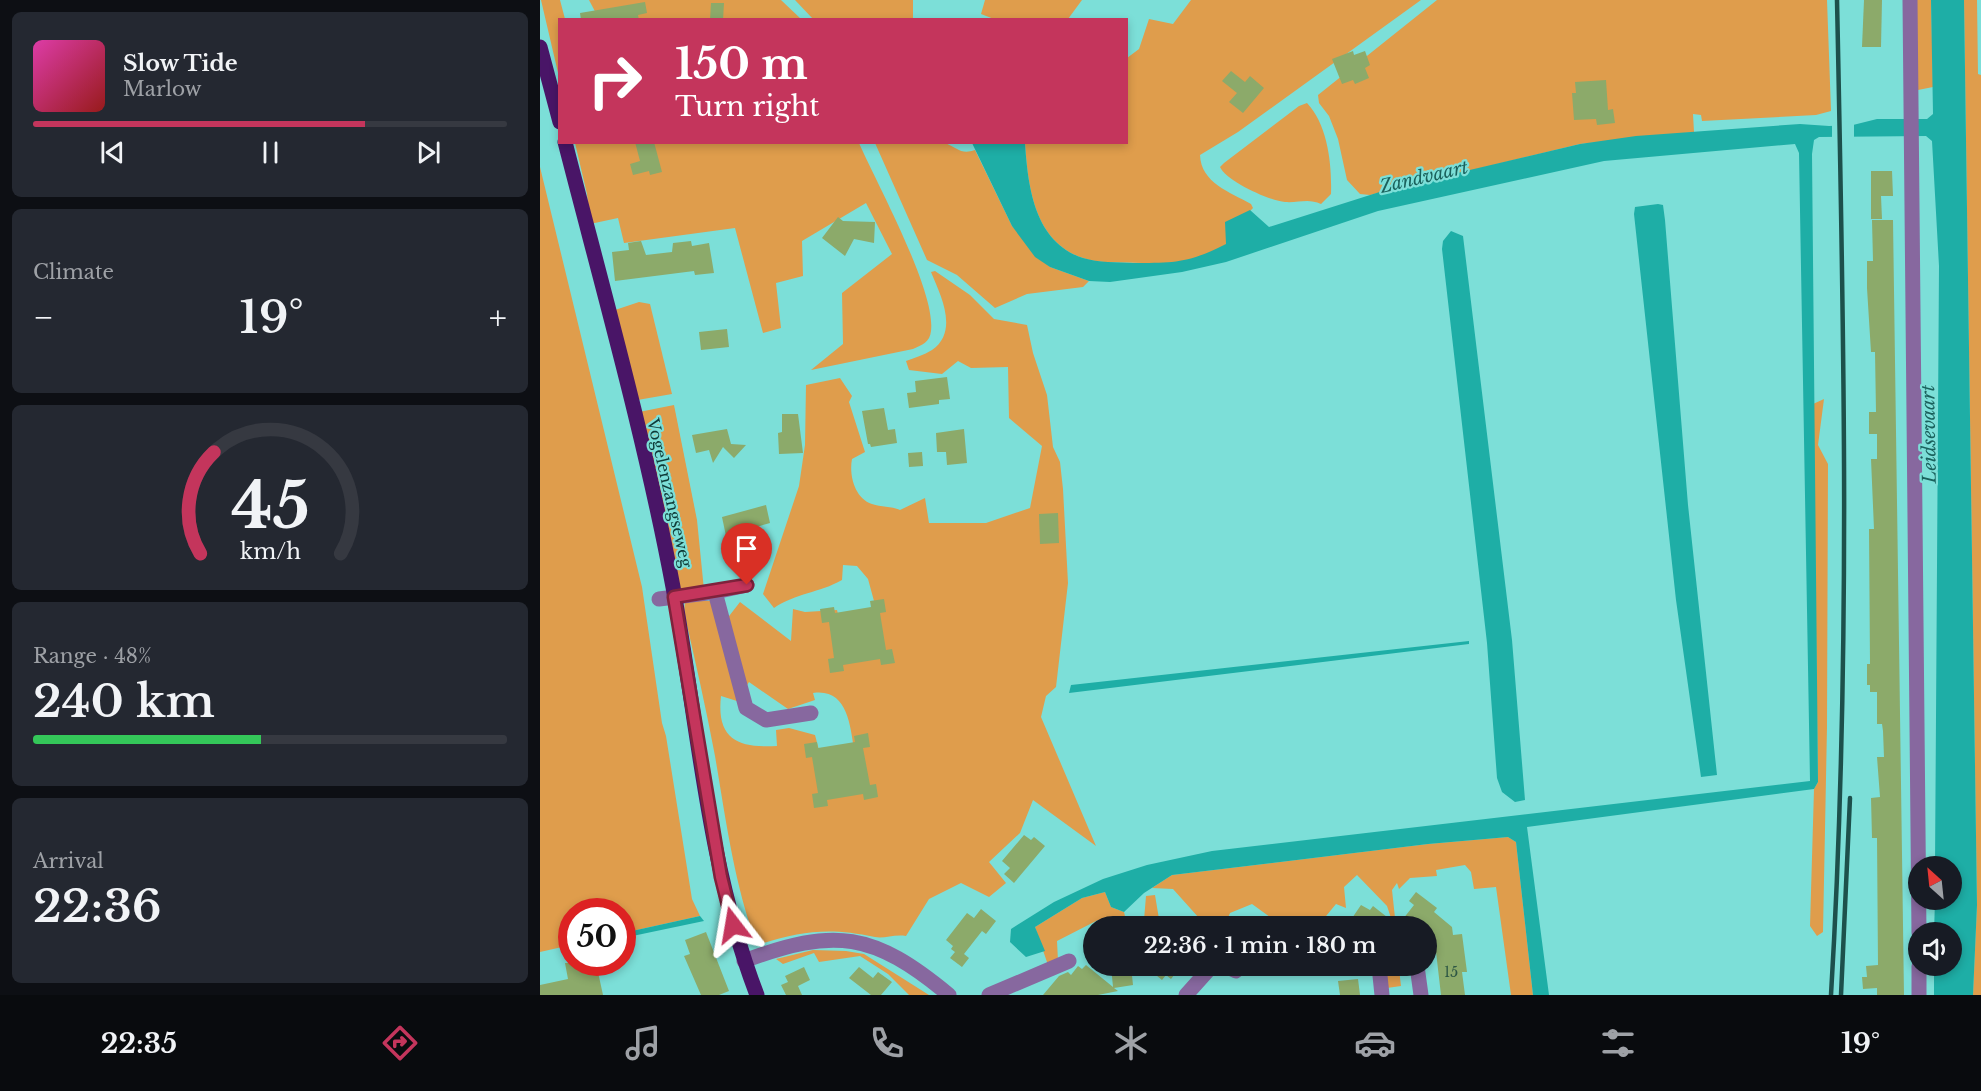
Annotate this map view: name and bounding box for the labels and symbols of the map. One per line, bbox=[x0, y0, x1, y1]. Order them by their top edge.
water label: Zandvaart bbox=[1377, 156, 1471, 198]
water label: Leidsevaart bbox=[1917, 384, 1941, 485]
street label: Vogelenzangseweg bbox=[643, 416, 697, 570]
pin bbox=[721, 523, 772, 585]
north arrow bbox=[1908, 856, 1962, 910]
position arrow bbox=[701, 893, 765, 957]
speed limit sign: 50 bbox=[558, 898, 636, 976]
house number: 15 bbox=[1444, 963, 1458, 981]

